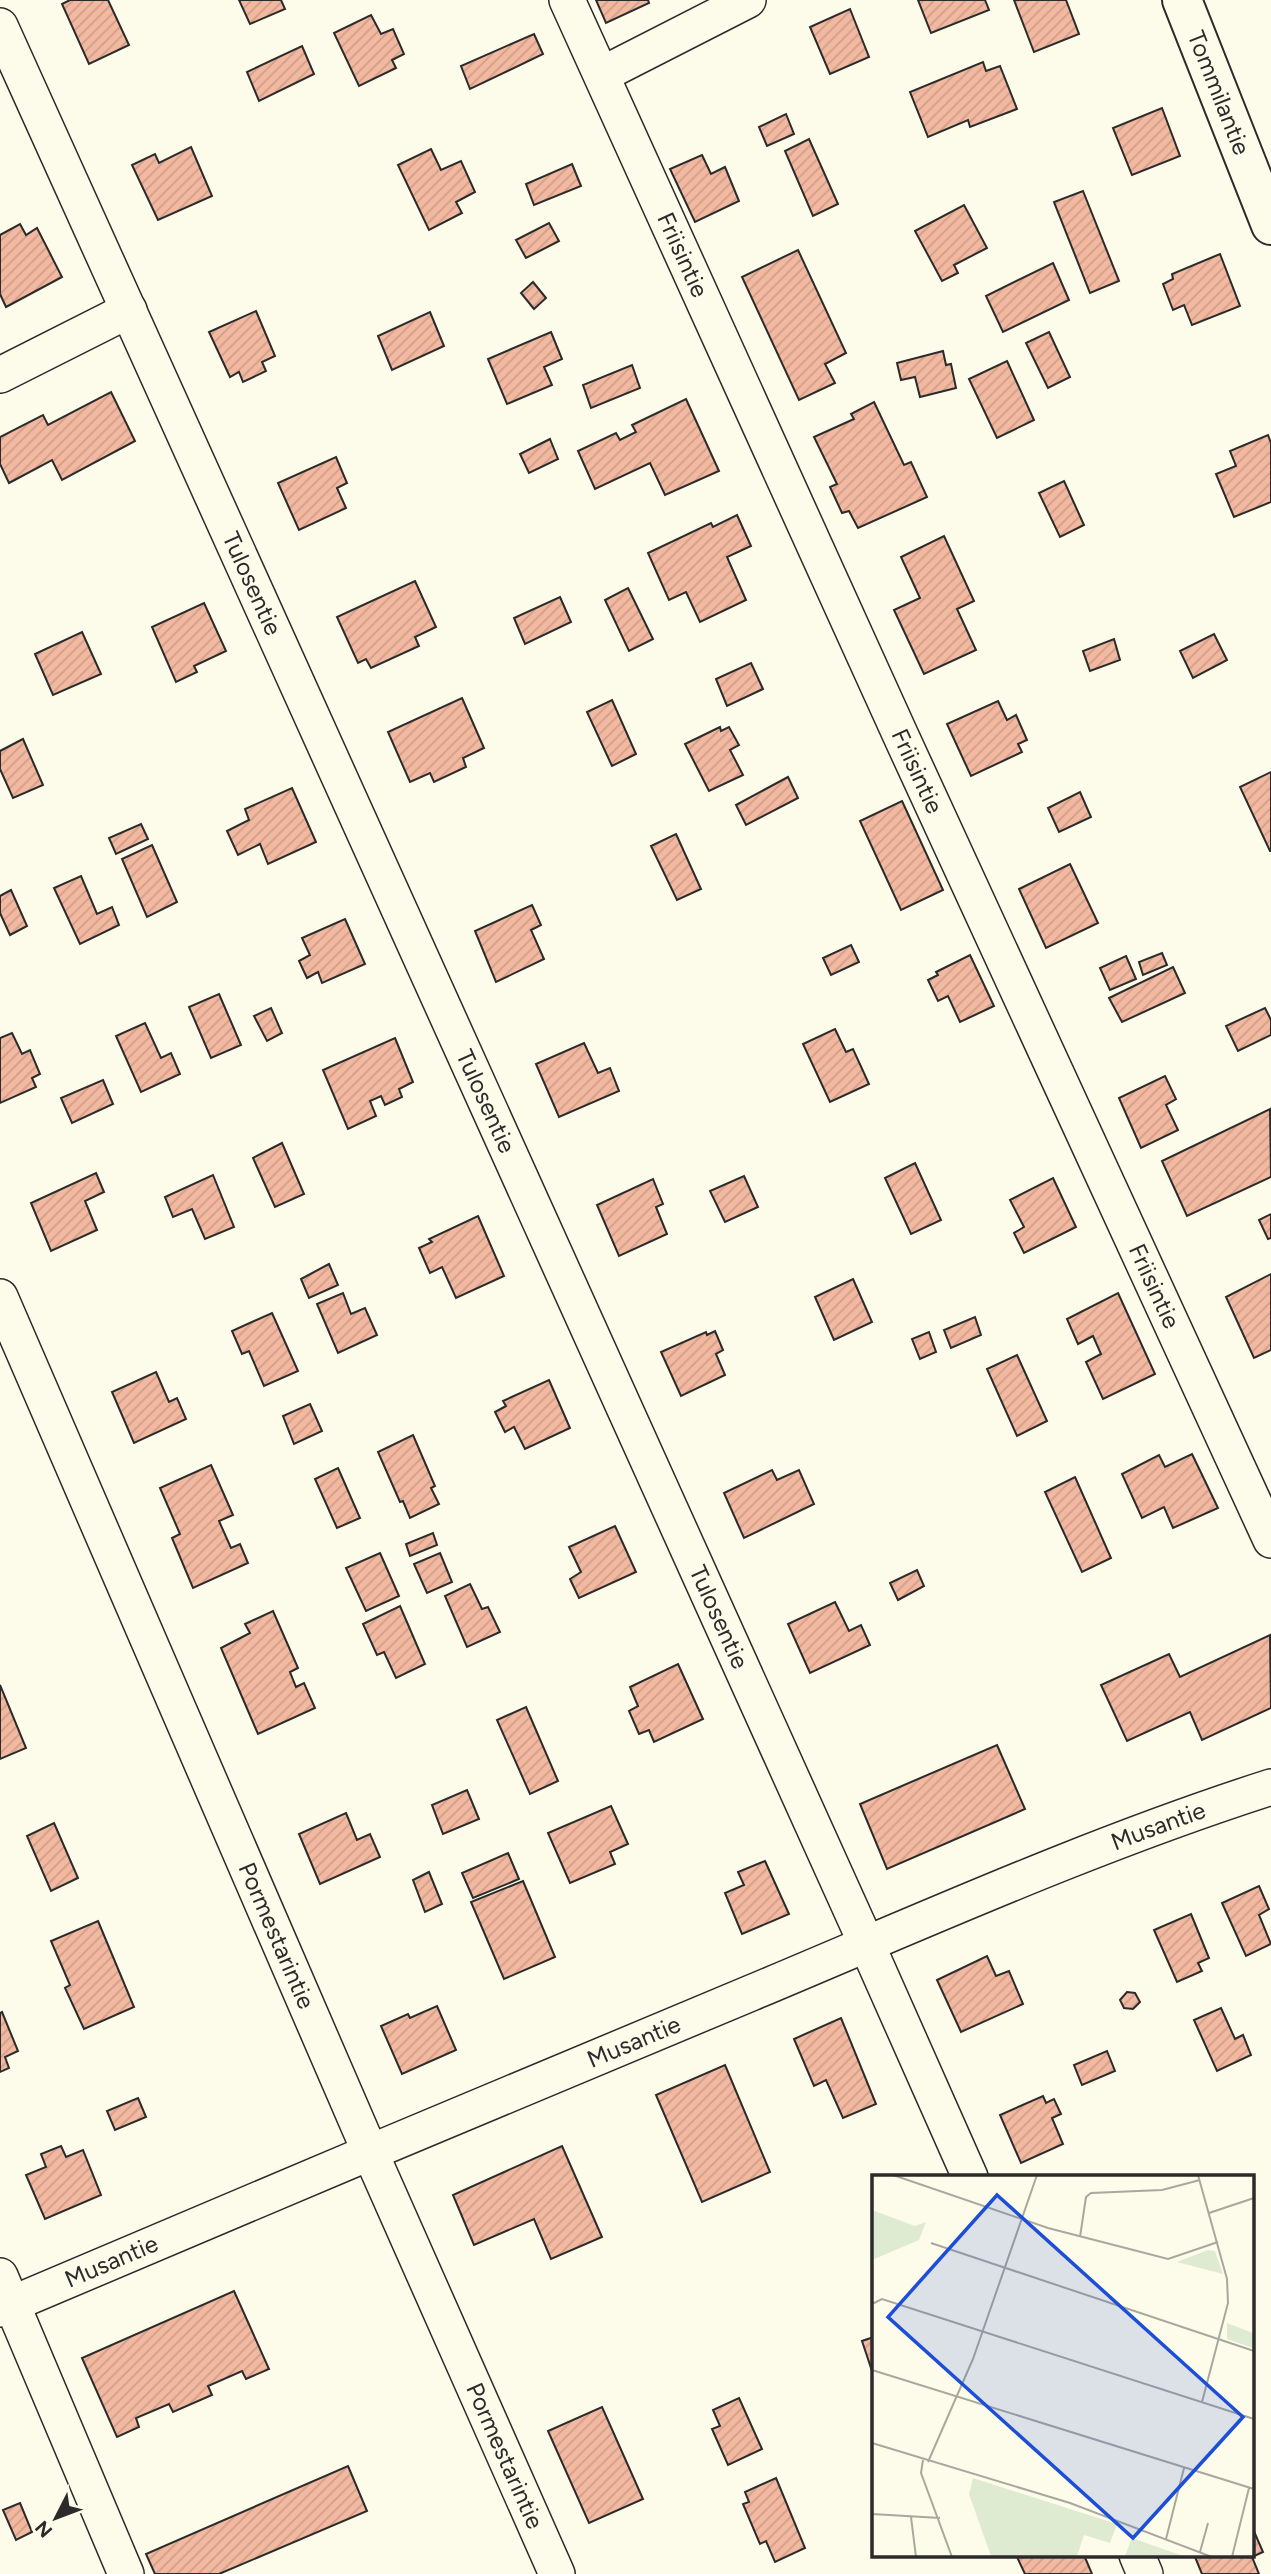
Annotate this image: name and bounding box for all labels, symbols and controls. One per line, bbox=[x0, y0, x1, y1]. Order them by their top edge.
street label: Tommilantie bbox=[1182, 27, 1257, 159]
street label: Friisintie bbox=[651, 208, 715, 302]
street label: Tulosentie bbox=[217, 527, 288, 640]
street label: Friisintie bbox=[886, 724, 950, 818]
street label: Tulosentie bbox=[450, 1045, 522, 1157]
street label: Friisintie bbox=[1123, 1239, 1187, 1333]
street label: Tulosentie bbox=[683, 1561, 755, 1673]
street label: Musantie bbox=[1107, 1795, 1209, 1856]
street label: Pormestarintie bbox=[232, 1858, 321, 2013]
street label: Musantie bbox=[583, 2009, 685, 2074]
inset map bbox=[872, 2175, 1254, 2556]
street label: Musantie bbox=[60, 2229, 162, 2294]
street label: Pormestarintie bbox=[460, 2378, 550, 2533]
north arrow bbox=[21, 2483, 91, 2553]
text: N bbox=[30, 2516, 57, 2542]

